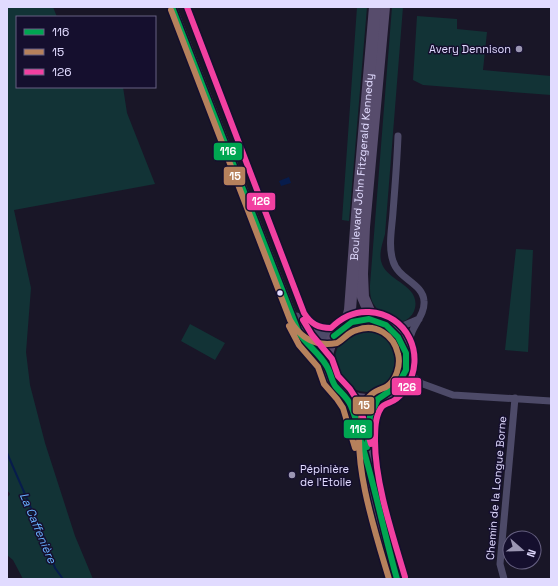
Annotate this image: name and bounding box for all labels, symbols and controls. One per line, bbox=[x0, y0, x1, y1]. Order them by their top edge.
legend bbox=[16, 16, 156, 88]
text: 116 bbox=[52, 24, 69, 40]
place label: Avery Dennison bbox=[429, 42, 511, 56]
text: 15 bbox=[52, 44, 64, 60]
marker: Avery Dennison bbox=[514, 44, 524, 54]
text: 126 bbox=[52, 64, 72, 80]
street label: Boulevard John Fitzgerald Kennedy bbox=[347, 73, 376, 261]
line badge: 116 bbox=[213, 142, 243, 161]
text: 116 bbox=[220, 144, 237, 158]
line badge: 15 bbox=[223, 166, 246, 186]
text: 15 bbox=[229, 169, 241, 183]
line badge: 126 bbox=[246, 192, 276, 211]
text: 126 bbox=[252, 194, 270, 208]
unlabelled marker bbox=[275, 288, 285, 298]
line badge: 126 bbox=[391, 377, 422, 396]
text: 126 bbox=[398, 380, 416, 394]
line badge: 15 bbox=[352, 396, 375, 415]
text: 15 bbox=[358, 398, 370, 412]
street label: Chemin de la Longue Borne bbox=[483, 415, 509, 561]
line badge: 116 bbox=[343, 419, 373, 439]
text: 116 bbox=[350, 422, 367, 436]
place label: Pépinière de l'Etoile bbox=[300, 462, 352, 489]
marker: Pépinière de l'Etoile bbox=[287, 470, 297, 480]
water label: La Caffenière bbox=[16, 490, 60, 567]
north arrow bbox=[502, 530, 542, 570]
text: N bbox=[524, 548, 539, 559]

